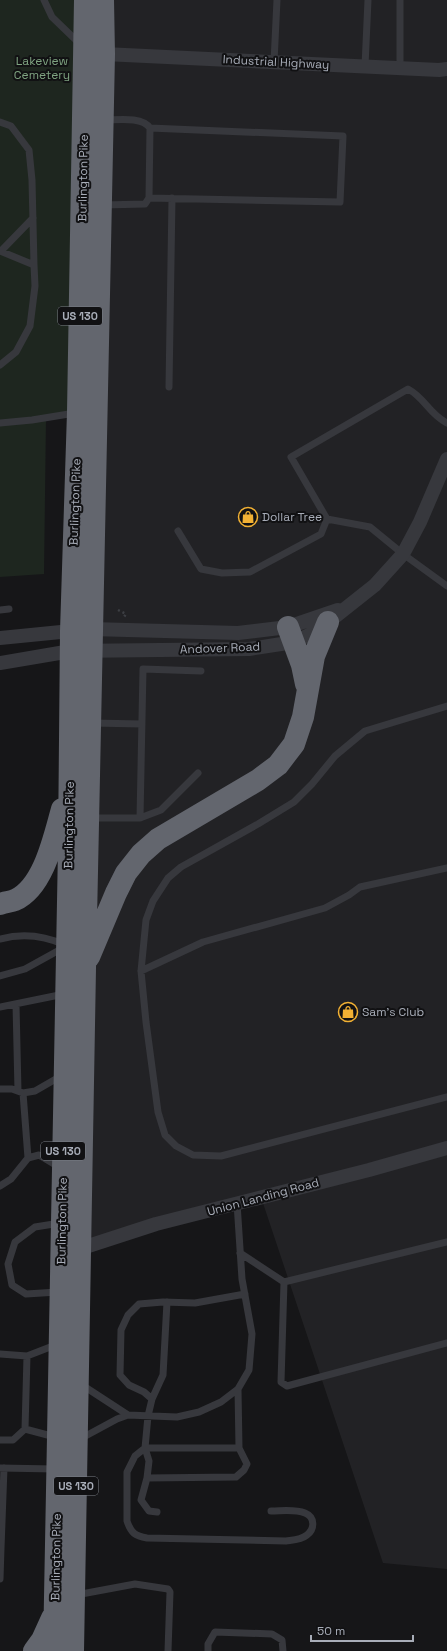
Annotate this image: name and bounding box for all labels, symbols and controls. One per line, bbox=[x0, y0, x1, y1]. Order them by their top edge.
street label: Industrial Highway bbox=[222, 51, 330, 73]
park label: Lakeview Cemetery bbox=[14, 53, 70, 83]
street label: Burlington Pike bbox=[74, 134, 92, 222]
road number: US 130 bbox=[58, 307, 102, 325]
street label: Burlington Pike bbox=[65, 458, 85, 546]
shop icon: Dollar Tree bbox=[237, 506, 259, 528]
place label: Dollar Tree bbox=[262, 509, 322, 525]
street label: Andover Road bbox=[180, 639, 260, 657]
street label: Burlington Pike bbox=[60, 781, 78, 869]
shop icon: Sam's Club bbox=[337, 1001, 359, 1023]
place label: Sam's Club bbox=[362, 1004, 425, 1020]
road number: US 130 bbox=[41, 1142, 85, 1160]
street label: Union Landing Road bbox=[205, 1174, 321, 1220]
street label: Burlington Pike bbox=[53, 1177, 71, 1265]
road number: US 130 bbox=[54, 1477, 98, 1495]
street label: Burlington Pike bbox=[47, 1513, 65, 1601]
scale bar bbox=[311, 1617, 413, 1643]
text: 50 m bbox=[317, 1623, 345, 1639]

